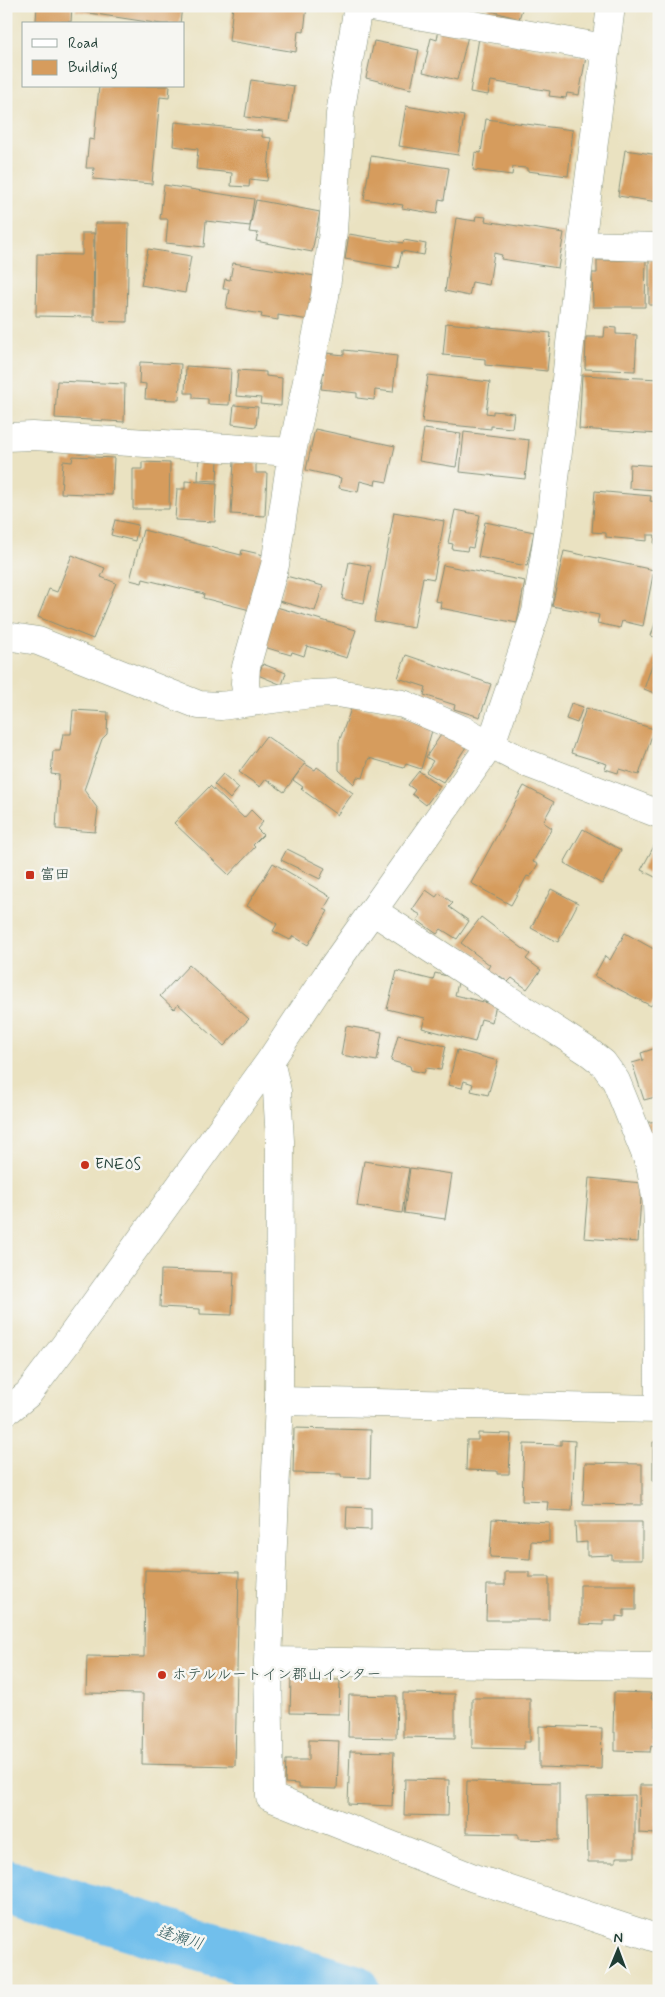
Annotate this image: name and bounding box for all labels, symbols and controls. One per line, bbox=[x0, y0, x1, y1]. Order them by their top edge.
legend bbox=[22, 22, 185, 88]
text: Road bbox=[68, 34, 98, 54]
text: Building bbox=[68, 58, 118, 79]
place label: 富田 bbox=[40, 865, 70, 885]
marker: 富田 bbox=[24, 869, 36, 881]
place label: ENEOS bbox=[95, 1155, 142, 1175]
marker: ENEOS bbox=[79, 1159, 91, 1171]
place label: ホテルルートイン郡山インター bbox=[172, 1665, 381, 1685]
marker: ホテルルートイン郡山インター bbox=[156, 1669, 168, 1681]
water label: 逢瀬川 bbox=[154, 1921, 206, 1955]
north arrow bbox=[592, 1924, 642, 1974]
text: N bbox=[613, 1929, 623, 1947]

